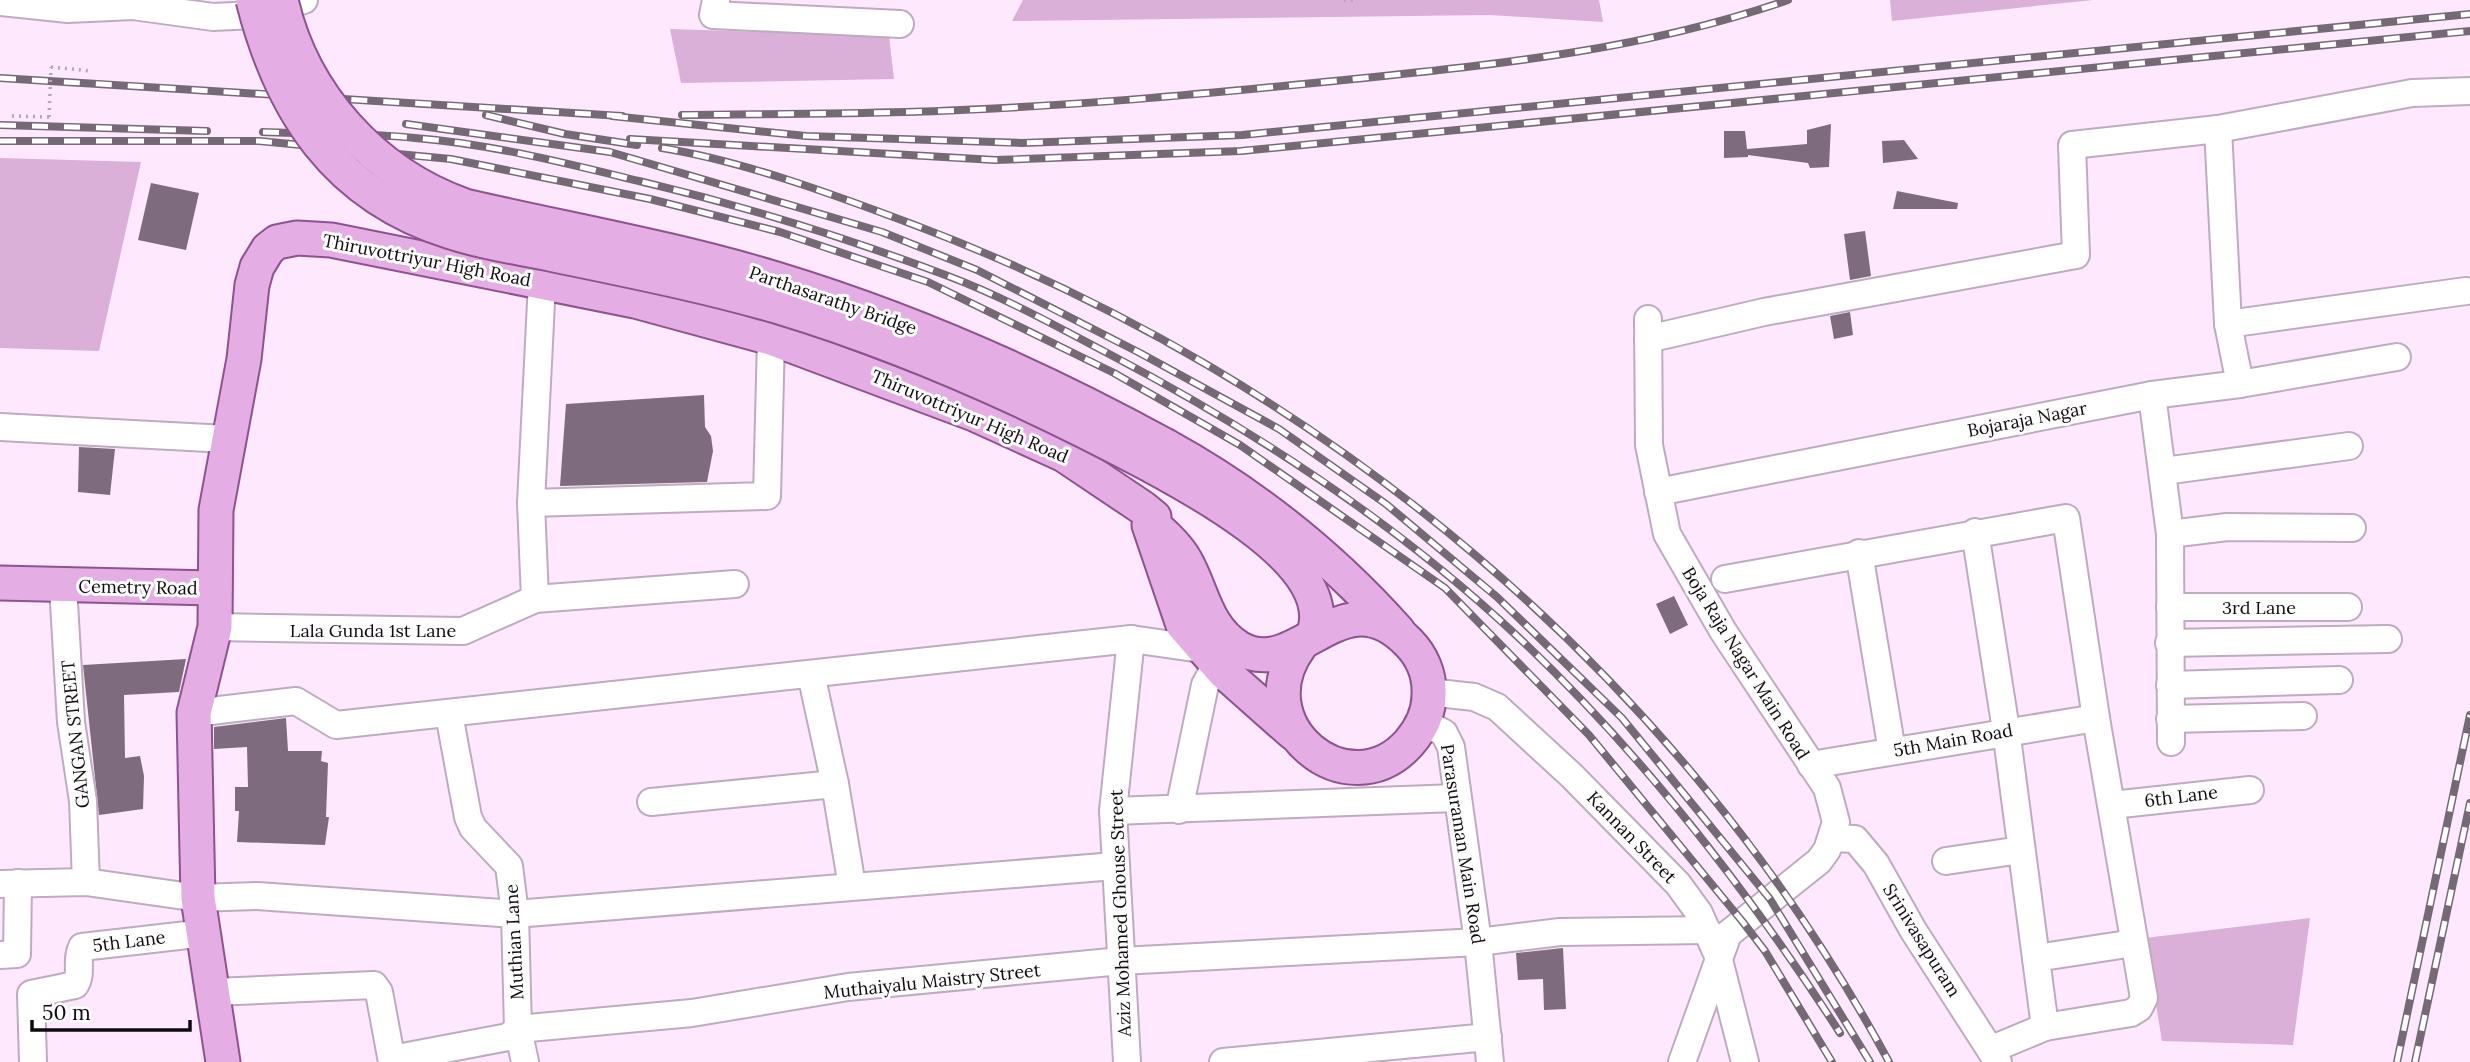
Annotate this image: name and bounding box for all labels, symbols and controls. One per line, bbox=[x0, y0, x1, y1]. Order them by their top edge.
street label: Thiruvottriyur High Road bbox=[321, 229, 533, 292]
street label: Parthasarathy Bridge bbox=[746, 261, 920, 340]
street label: Thiruvottriyur High Road bbox=[868, 364, 1072, 468]
street label: Bojaraja Nagar bbox=[1965, 396, 2089, 442]
street label: Boja Raja Nagar Main Road bbox=[1677, 562, 1815, 764]
street label: Cemetry Road bbox=[78, 574, 198, 600]
street label: 3rd Lane bbox=[2222, 596, 2296, 619]
street label: Lala Gunda 1st Lane bbox=[290, 619, 456, 642]
street label: GANGAN STREET bbox=[56, 658, 94, 809]
street label: 5th Main Road bbox=[1892, 718, 2015, 762]
street label: Parasuraman Main Road bbox=[1436, 742, 1490, 946]
street label: 6th Lane bbox=[2143, 780, 2219, 812]
street label: Kannan Street bbox=[1582, 786, 1682, 888]
street label: Aziz Mohamed Ghouse Street bbox=[1104, 789, 1136, 1038]
street label: Srinivasapuram bbox=[1878, 879, 1966, 1001]
street label: Muthian Lane bbox=[499, 883, 529, 1000]
street label: 5th Lane bbox=[91, 925, 167, 957]
street label: Muthaiyalu Maistry Street bbox=[822, 958, 1042, 1004]
scale bar bbox=[32, 988, 189, 1032]
text: 50 m bbox=[42, 999, 91, 1026]

